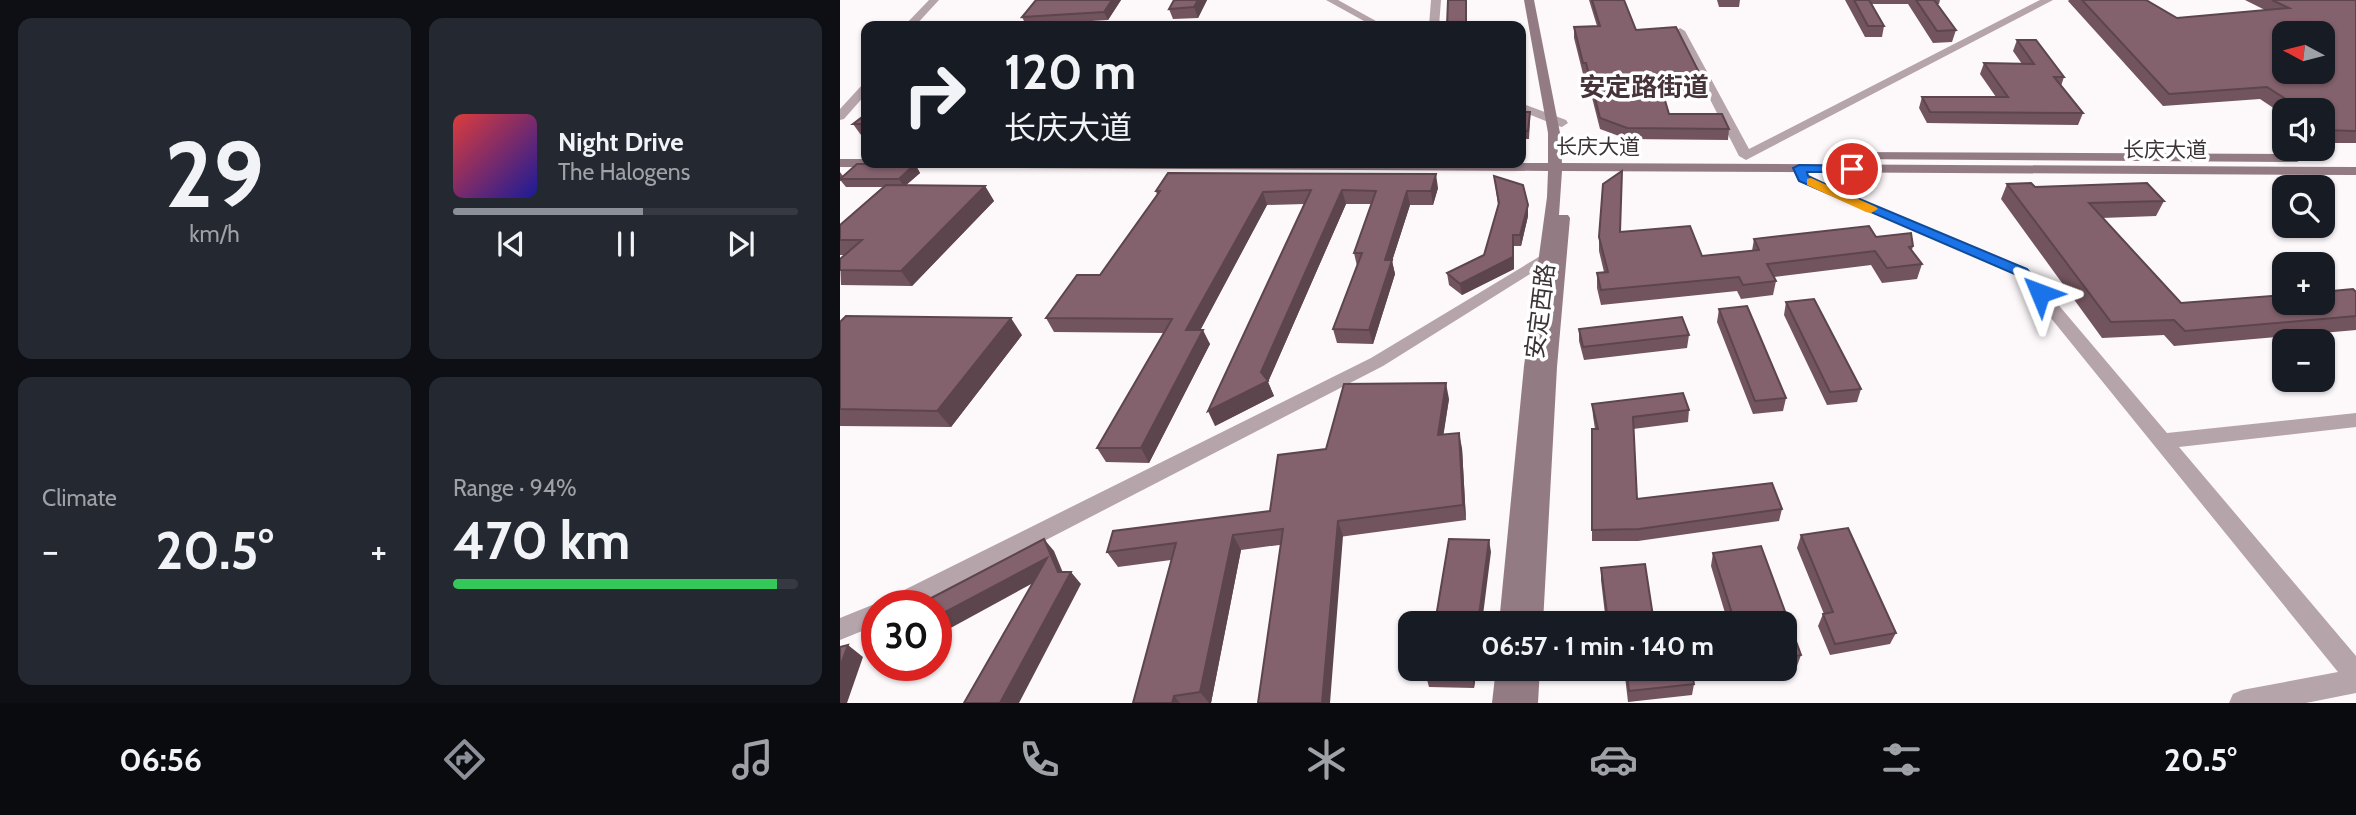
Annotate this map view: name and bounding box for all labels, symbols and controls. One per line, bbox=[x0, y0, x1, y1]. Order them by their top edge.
north arrow bbox=[2272, 21, 2334, 84]
map controls bbox=[2272, 21, 2335, 392]
text: 120 m bbox=[1004, 42, 1136, 101]
icon: right bbox=[889, 49, 980, 140]
district label: 安定路街道 bbox=[1579, 71, 1709, 103]
button: sound bbox=[2272, 98, 2335, 161]
text: 长庆大道 bbox=[1004, 108, 1132, 147]
text: 29 bbox=[165, 119, 264, 230]
text: Night Drive bbox=[558, 126, 684, 158]
street label: 长庆大道 bbox=[1556, 134, 1640, 159]
street label: 长庆大道 bbox=[2123, 137, 2207, 162]
pin bbox=[1822, 139, 1882, 199]
icon: arrive bbox=[1833, 150, 1871, 188]
text: The Halogens bbox=[558, 158, 690, 186]
button: search bbox=[2272, 175, 2335, 238]
text: km/h bbox=[189, 220, 240, 248]
icon: previous bbox=[492, 225, 530, 263]
icon: pause bbox=[607, 225, 645, 263]
icon: next bbox=[722, 225, 760, 263]
button: + bbox=[2272, 252, 2335, 315]
position arrow bbox=[2003, 256, 2077, 330]
street label: 安定西路 bbox=[1520, 262, 1560, 360]
button: − bbox=[2272, 329, 2335, 392]
text: Range · 94% bbox=[453, 474, 577, 502]
text: Climate bbox=[42, 484, 117, 512]
text: 470 km bbox=[453, 509, 630, 572]
text: 20.5° bbox=[155, 519, 274, 582]
text: − bbox=[42, 527, 59, 574]
text: + bbox=[370, 527, 387, 574]
speed limit sign: 30 bbox=[861, 590, 952, 681]
text: 06:57 · 1 min · 140 m bbox=[1481, 630, 1714, 662]
icon: directions bbox=[440, 735, 489, 784]
icon: music bbox=[728, 735, 777, 784]
icon: phone bbox=[1015, 735, 1064, 784]
icon: climate bbox=[1302, 735, 1351, 784]
icon: car bbox=[1589, 735, 1638, 784]
icon: filters bbox=[1877, 735, 1926, 784]
text: 06:56 bbox=[119, 740, 202, 779]
text: 20.5° bbox=[2164, 740, 2237, 779]

